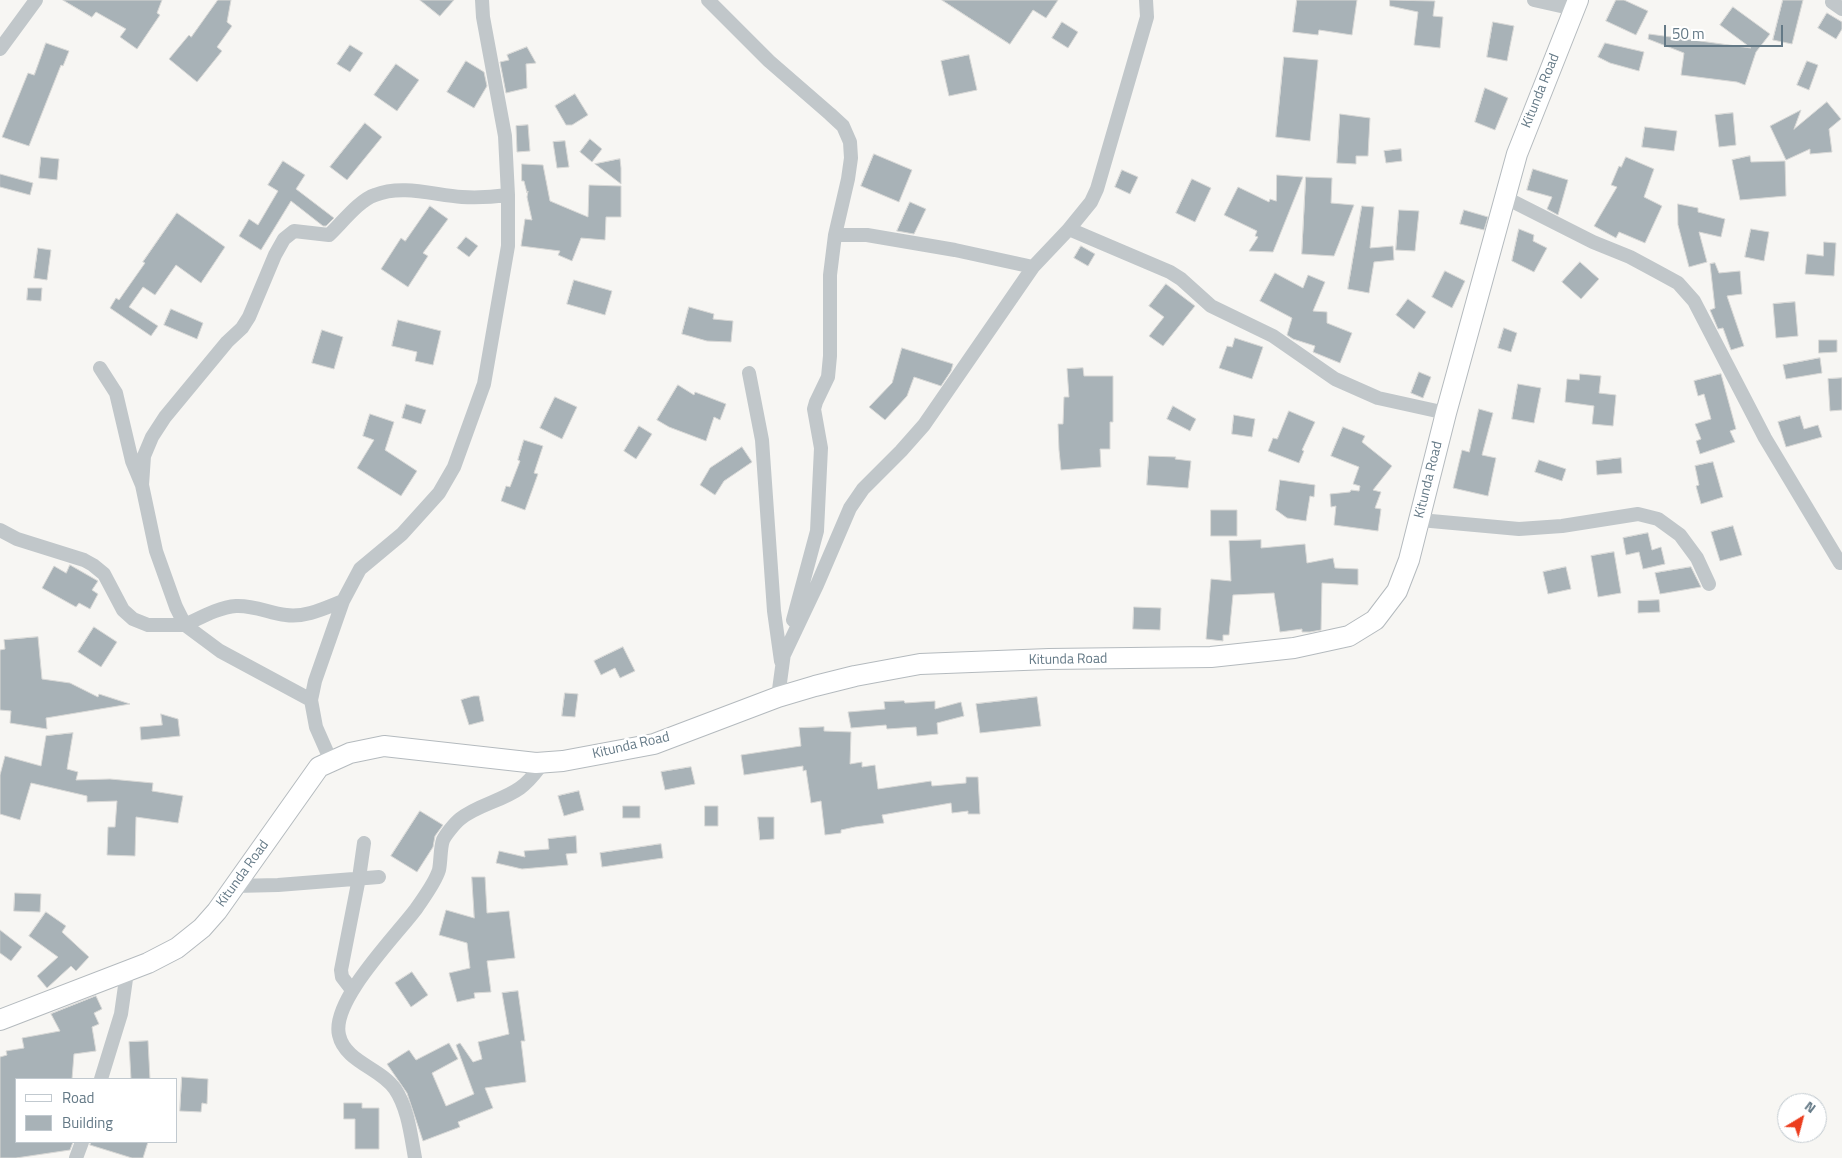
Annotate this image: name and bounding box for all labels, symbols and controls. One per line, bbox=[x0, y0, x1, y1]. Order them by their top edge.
scale bar bbox=[1667, 15, 1786, 47]
text: 50 m bbox=[1672, 22, 1705, 45]
street label: Kitunda Road bbox=[1518, 51, 1564, 131]
street label: Kitunda Road bbox=[1411, 440, 1447, 520]
street label: Kitunda Road bbox=[1029, 651, 1107, 669]
street label: Kitunda Road bbox=[591, 729, 671, 763]
street label: Kitunda Road bbox=[213, 837, 273, 911]
legend bbox=[15, 1078, 178, 1143]
text: Road bbox=[62, 1086, 94, 1109]
north arrow bbox=[1777, 1093, 1827, 1143]
text: N bbox=[1801, 1095, 1821, 1118]
text: Building bbox=[62, 1111, 113, 1134]

